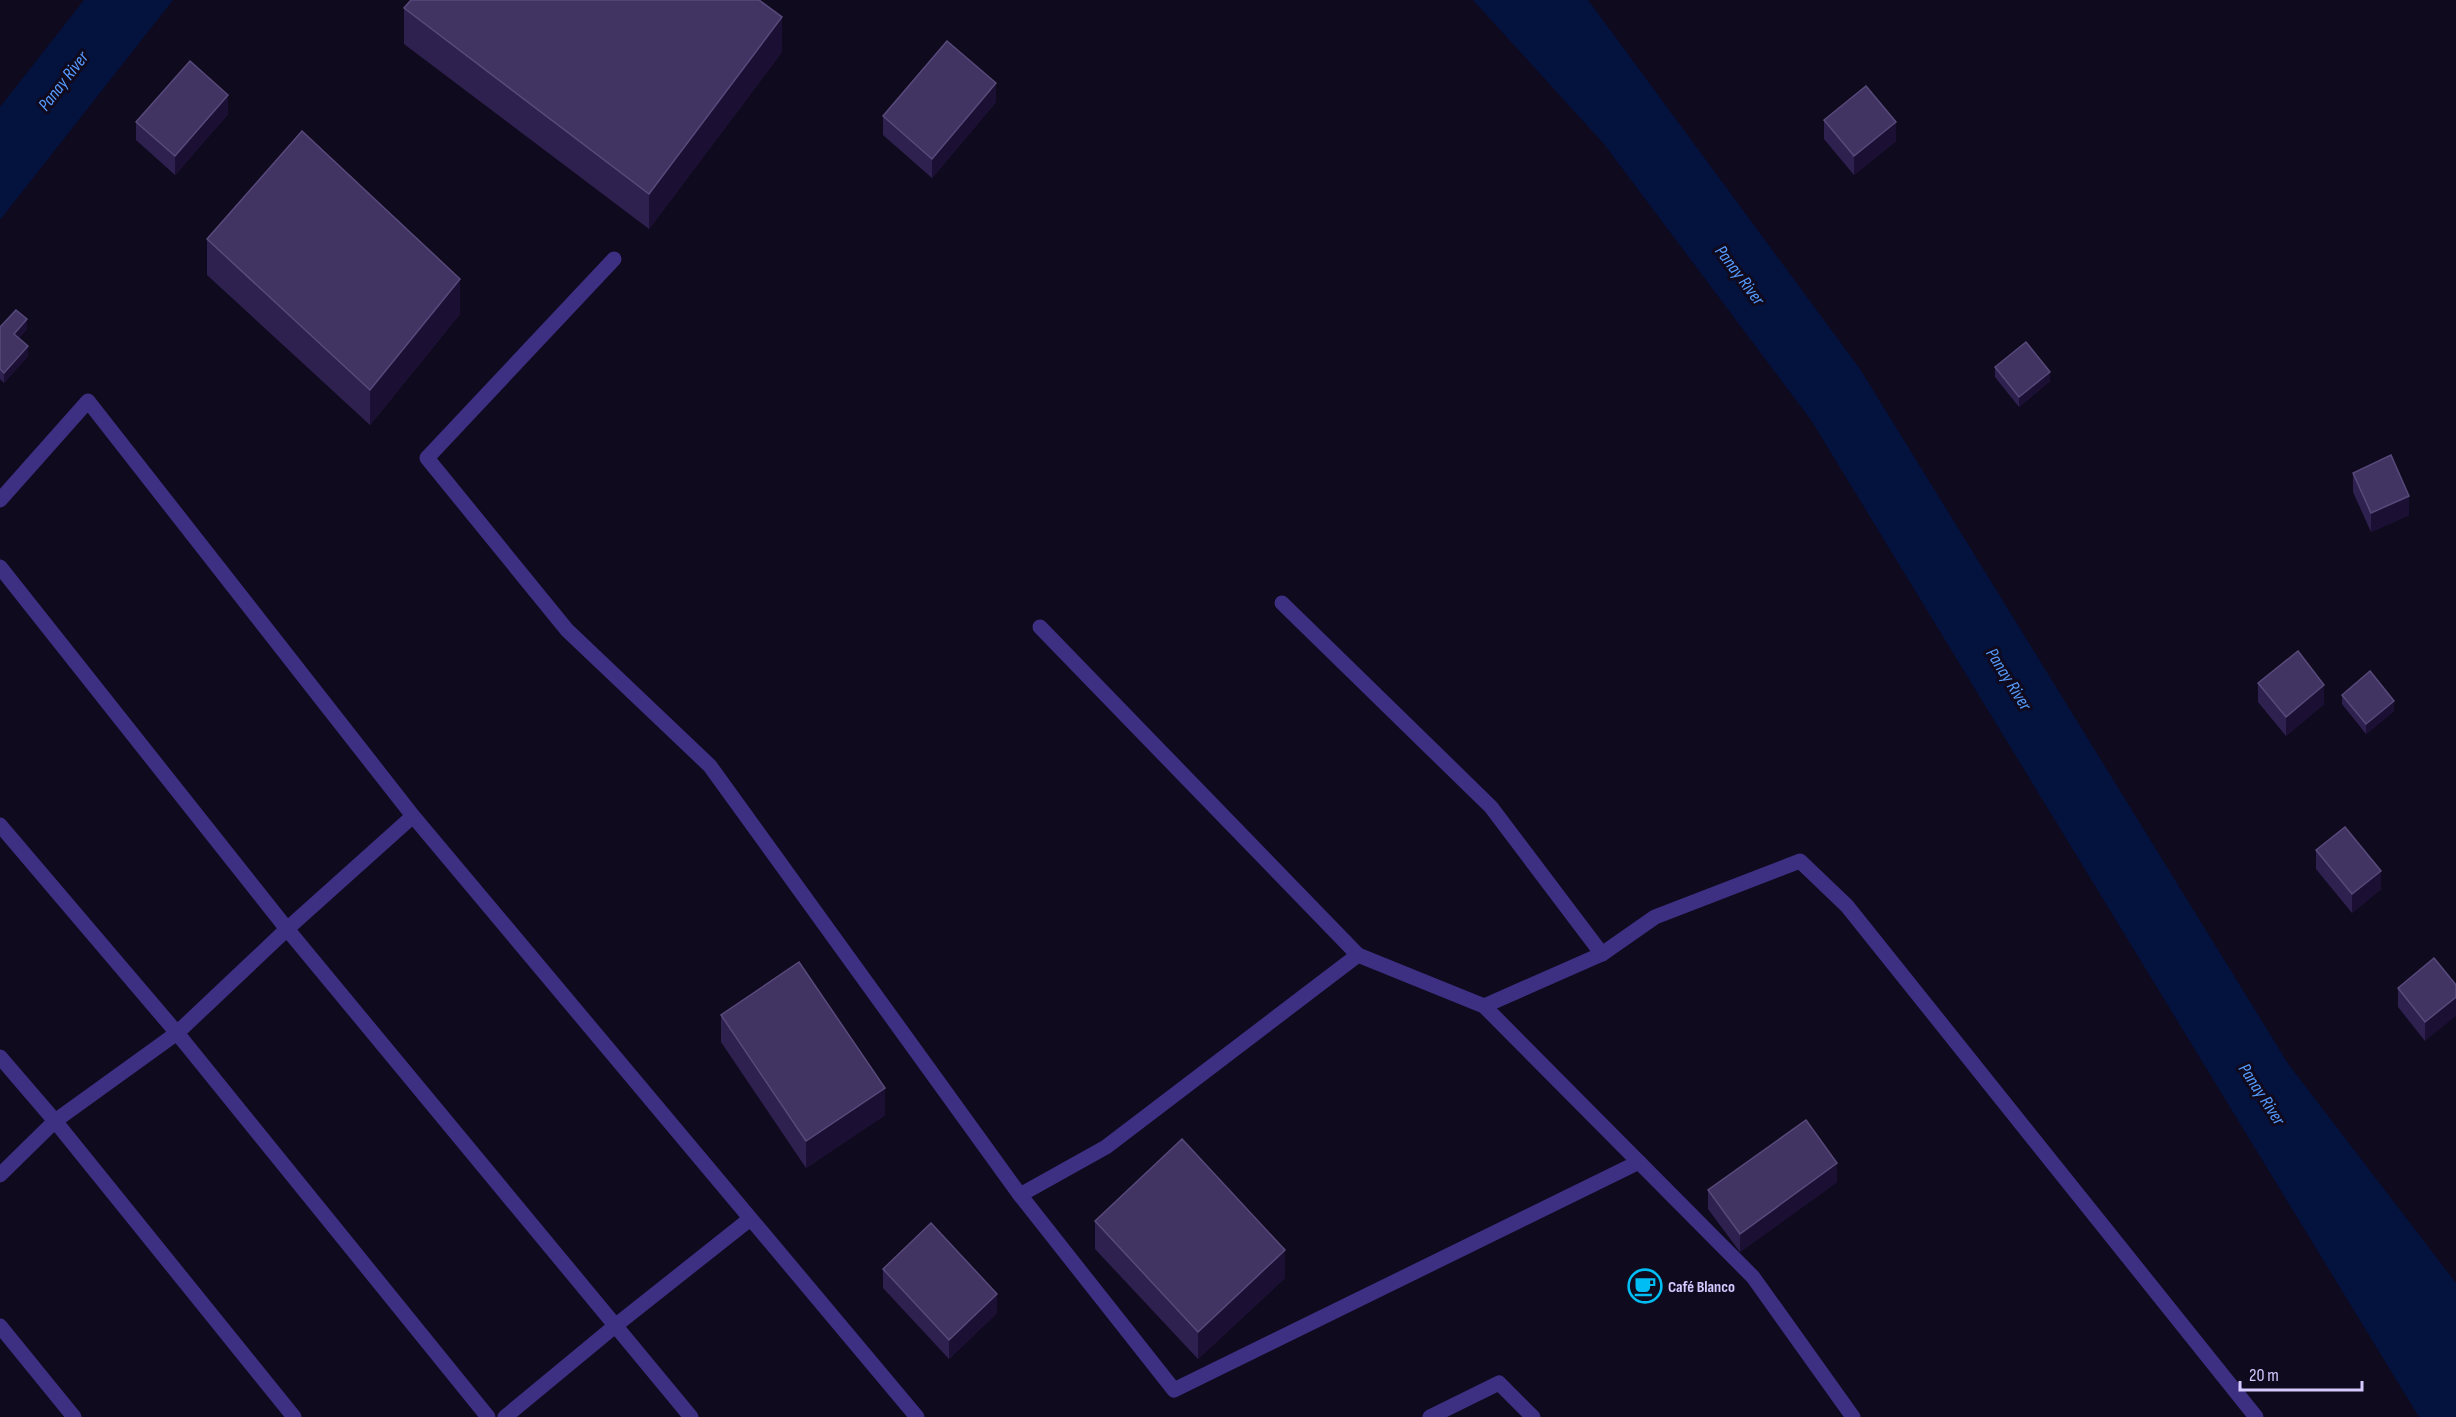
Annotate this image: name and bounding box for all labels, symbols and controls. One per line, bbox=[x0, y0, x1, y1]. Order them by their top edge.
water label: Panay River bbox=[34, 47, 94, 115]
water label: Panay River bbox=[1710, 241, 1769, 310]
water label: Panay River bbox=[1981, 644, 2036, 715]
water label: Panay River bbox=[2234, 1059, 2290, 1130]
cafe icon: Café Blanco bbox=[1627, 1268, 1663, 1304]
place label: Café Blanco bbox=[1668, 1278, 1735, 1297]
scale bar bbox=[2240, 1354, 2362, 1392]
text: 20 m bbox=[2249, 1365, 2279, 1386]

